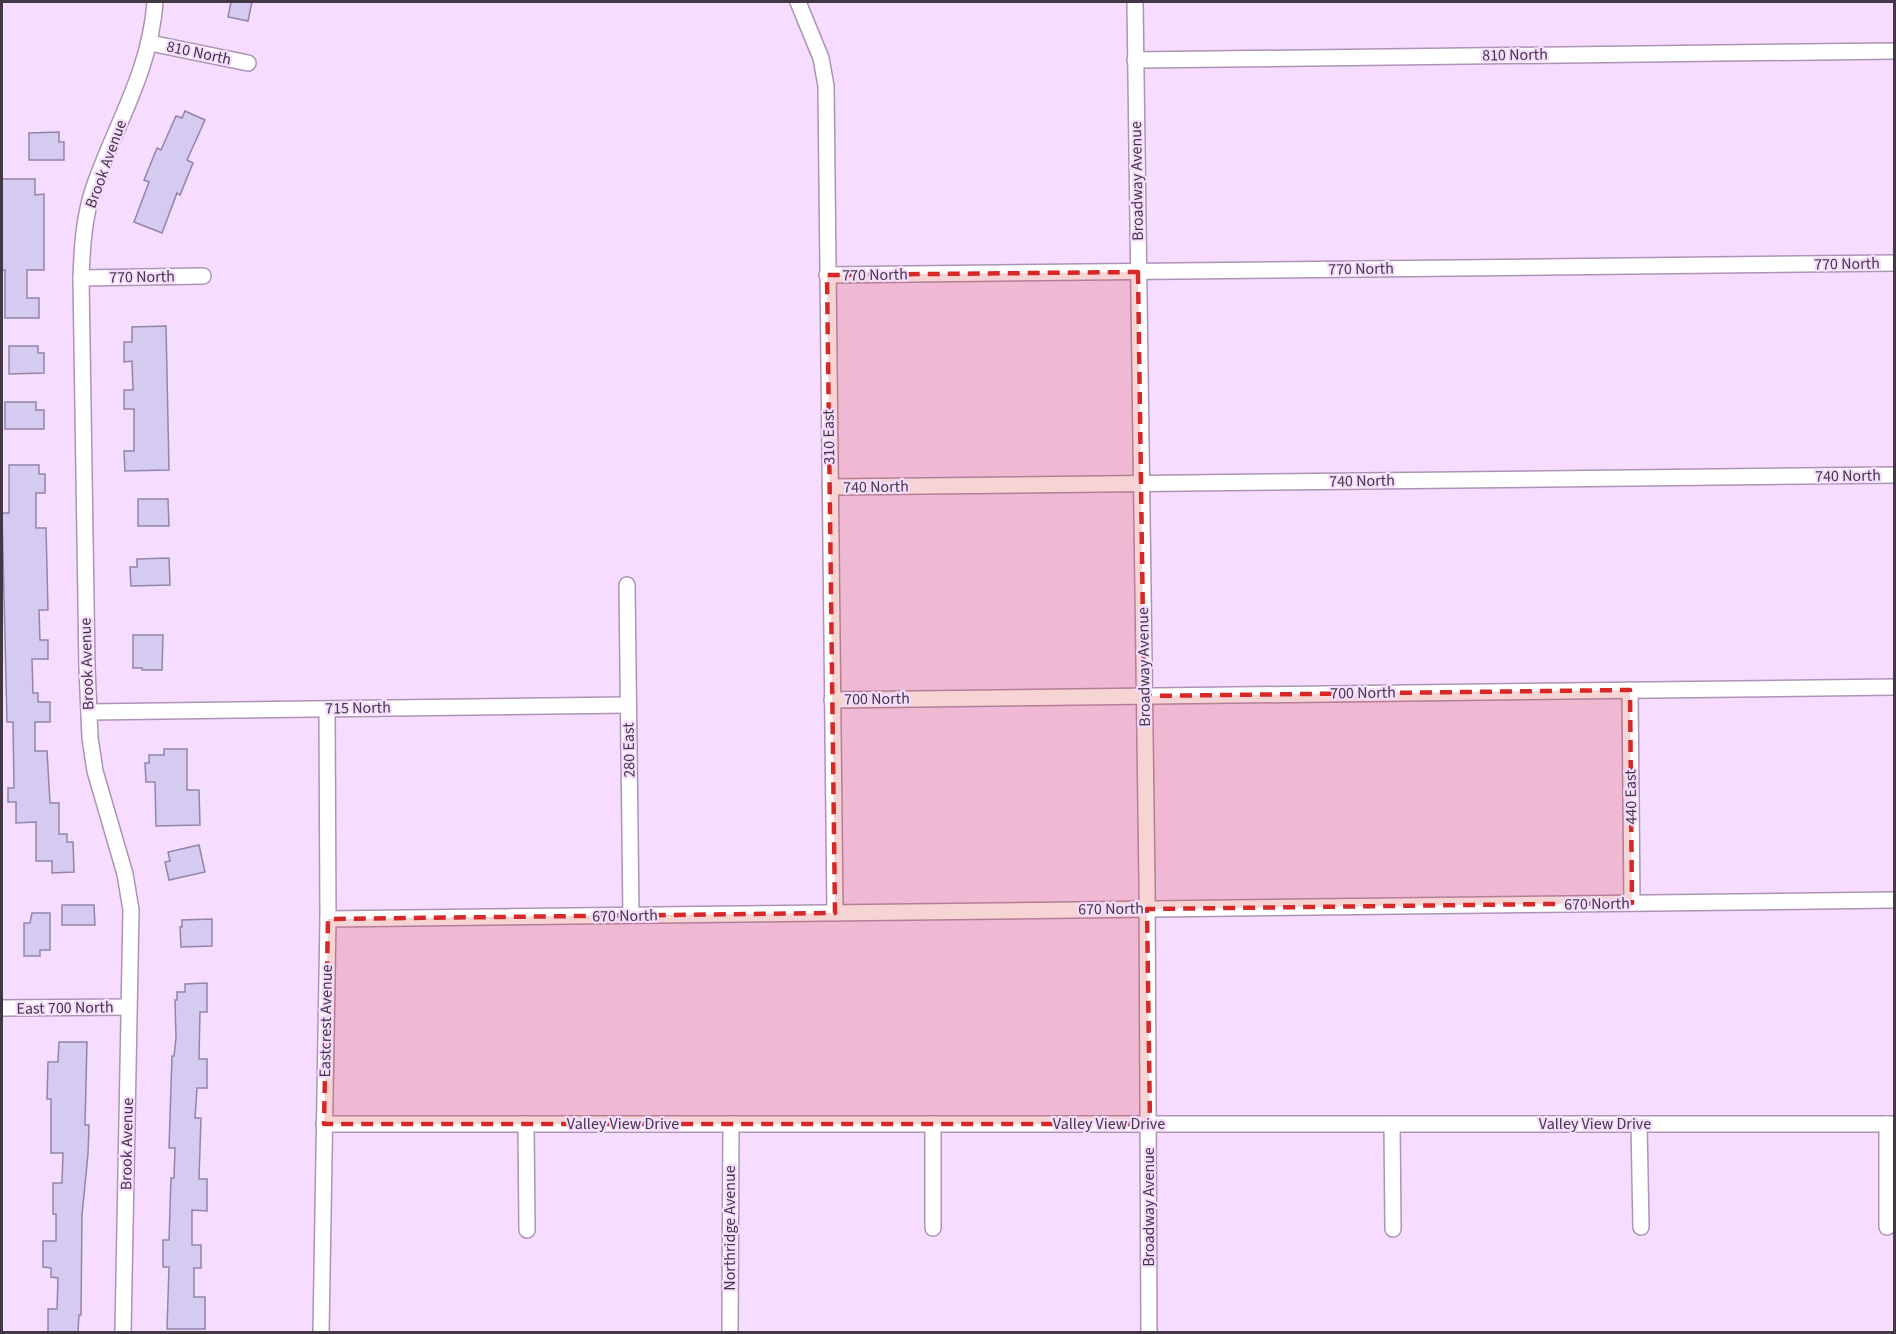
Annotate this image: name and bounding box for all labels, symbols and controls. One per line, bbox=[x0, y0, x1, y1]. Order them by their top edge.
street label: 810 North bbox=[165, 35, 233, 71]
street label: 810 North bbox=[1482, 43, 1548, 67]
street label: Brook Avenue bbox=[80, 117, 132, 211]
street label: Broadway Avenue bbox=[1125, 121, 1149, 241]
street label: 770 North bbox=[1814, 252, 1880, 276]
street label: 770 North bbox=[1328, 257, 1394, 281]
street label: 770 North bbox=[842, 263, 908, 287]
street label: 770 North bbox=[109, 265, 175, 289]
street label: 310 East bbox=[818, 409, 840, 465]
street label: 740 North bbox=[1815, 464, 1881, 488]
street label: 740 North bbox=[1329, 469, 1395, 493]
street label: 740 North bbox=[843, 475, 909, 499]
street label: Broadway Avenue bbox=[1132, 607, 1156, 727]
street label: Brook Avenue bbox=[74, 617, 100, 711]
street label: 700 North bbox=[1330, 681, 1396, 705]
street label: 700 North bbox=[844, 687, 910, 711]
street label: 715 North bbox=[325, 696, 391, 720]
street label: 280 East bbox=[618, 722, 640, 778]
street label: 440 East bbox=[1620, 769, 1642, 825]
street label: 670 North bbox=[1564, 892, 1630, 916]
street label: 670 North bbox=[1078, 897, 1144, 921]
street label: 670 North bbox=[592, 904, 658, 928]
street label: Eastcrest Avenue bbox=[314, 964, 338, 1078]
street label: East 700 North bbox=[16, 996, 114, 1020]
street label: Brook Avenue bbox=[115, 1097, 139, 1190]
street label: Valley View Drive bbox=[567, 1113, 679, 1135]
street label: Valley View Drive bbox=[1053, 1113, 1165, 1135]
street label: Valley View Drive bbox=[1539, 1113, 1651, 1135]
street label: Broadway Avenue bbox=[1138, 1147, 1160, 1267]
street label: Northridge Avenue bbox=[719, 1165, 741, 1291]

